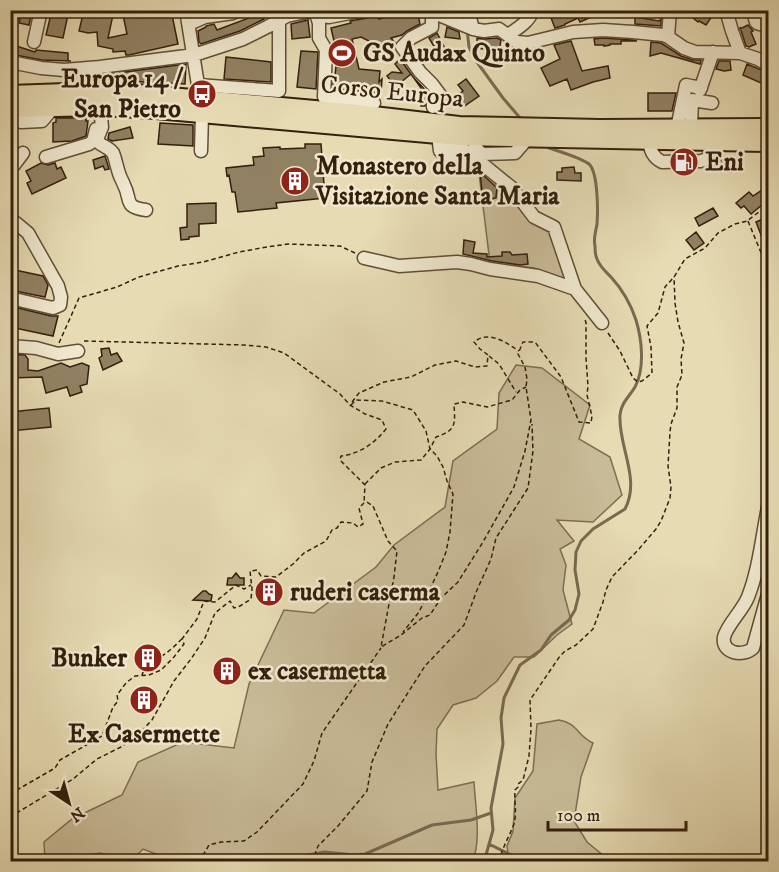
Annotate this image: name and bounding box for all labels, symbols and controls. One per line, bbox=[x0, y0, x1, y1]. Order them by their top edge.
sports icon: GS Audax Quinto bbox=[326, 37, 358, 69]
place label: GS Audax Quinto bbox=[363, 37, 545, 70]
place label: Europa 14 / San Pietro bbox=[61, 63, 184, 126]
street label: Corso Europa bbox=[319, 68, 465, 116]
bus stop icon: Europa 14 / San Pietro bbox=[186, 78, 218, 110]
fuel station icon: Eni bbox=[668, 146, 700, 178]
place label: Eni bbox=[705, 146, 744, 179]
place label: Monastero della Visitazione Santa Maria bbox=[315, 150, 560, 213]
building icon: Monastero della Visitazione Santa Maria bbox=[279, 165, 311, 197]
building icon: ruderi caserma bbox=[253, 576, 285, 608]
place label: ruderi caserma bbox=[290, 576, 441, 609]
place label: Bunker bbox=[51, 642, 127, 675]
building icon: Bunker bbox=[132, 642, 164, 674]
building icon: ex casermetta bbox=[211, 655, 243, 687]
place label: ex casermetta bbox=[248, 655, 387, 688]
building icon: Ex Casermette bbox=[128, 684, 160, 716]
place label: Ex Casermette bbox=[68, 718, 220, 751]
north arrow bbox=[39, 773, 99, 833]
scale bar bbox=[548, 794, 686, 832]
text: N bbox=[66, 802, 88, 826]
text: 100 m bbox=[557, 805, 600, 827]

